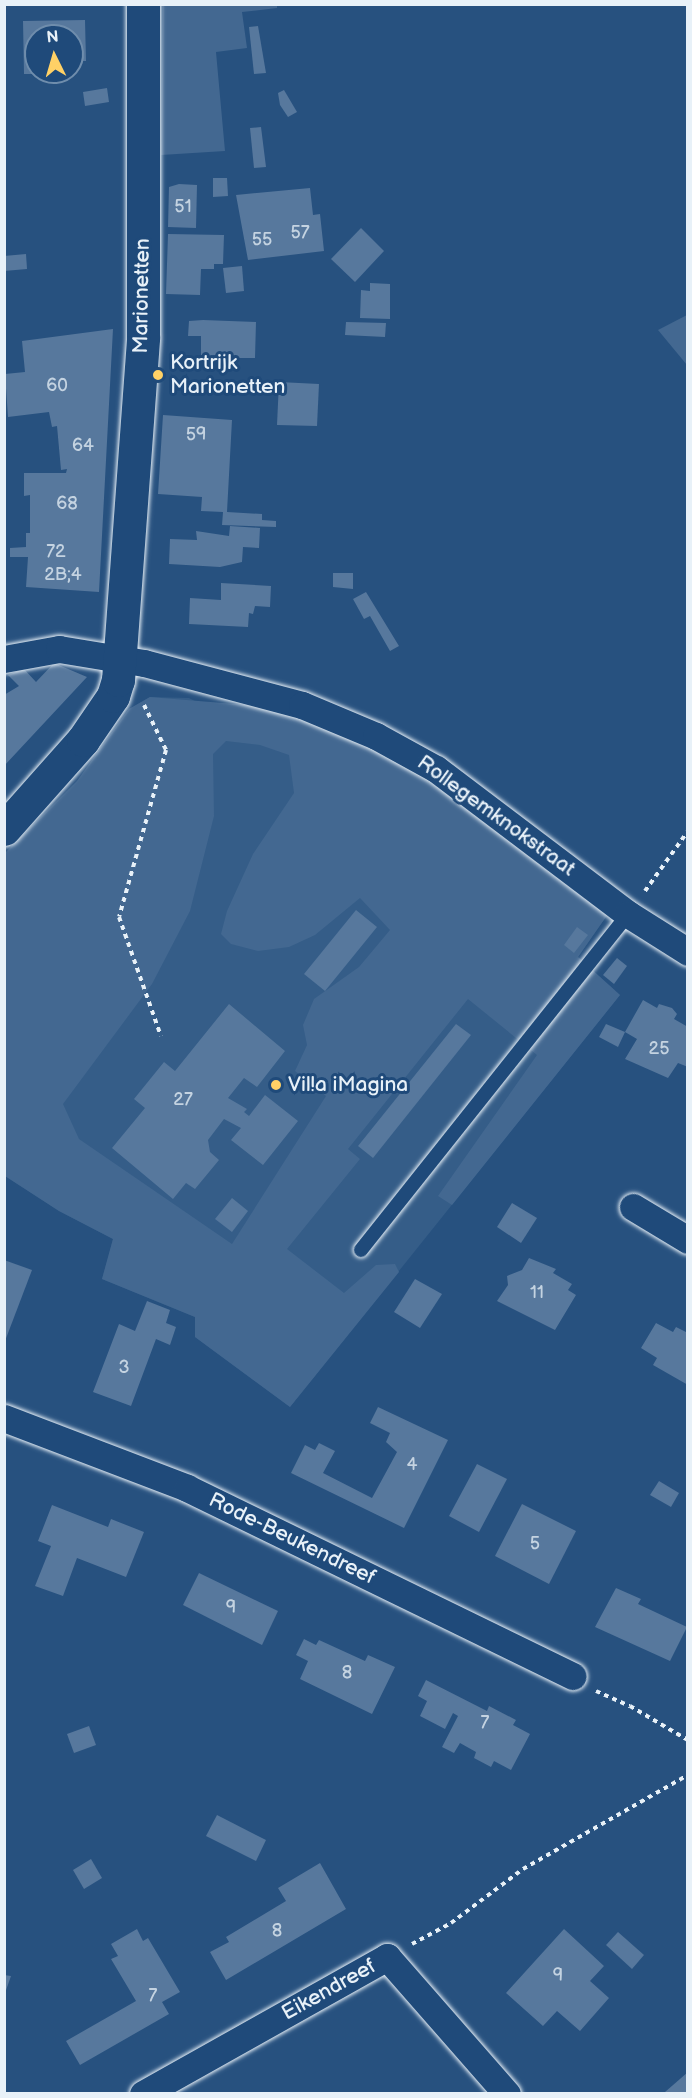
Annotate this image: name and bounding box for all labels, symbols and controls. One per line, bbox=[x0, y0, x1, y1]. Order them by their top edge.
north arrow bbox=[24, 24, 84, 84]
text: N bbox=[46, 28, 59, 48]
house number: 51 bbox=[174, 196, 192, 218]
house number: 57 bbox=[290, 222, 310, 244]
house number: 55 bbox=[252, 229, 272, 251]
street label: Marionetten bbox=[128, 238, 156, 354]
place label: Kortrijk Marionetten bbox=[170, 350, 285, 400]
marker: Kortrijk Marionetten bbox=[151, 368, 165, 382]
house number: 60 bbox=[46, 375, 68, 397]
house number: 59 bbox=[186, 424, 206, 446]
house number: 64 bbox=[72, 435, 94, 457]
house number: 68 bbox=[56, 493, 78, 515]
house number: 72 bbox=[46, 541, 66, 563]
house number: 2B;4 bbox=[44, 564, 82, 586]
street label: Rollegemknokstraat bbox=[412, 750, 580, 882]
house number: 25 bbox=[649, 1038, 669, 1060]
place label: Vil!a iMagina bbox=[288, 1072, 408, 1098]
marker: Vil!a iMagina bbox=[269, 1078, 283, 1092]
house number: 27 bbox=[173, 1089, 193, 1111]
house number: 11 bbox=[530, 1282, 544, 1304]
house number: 3 bbox=[118, 1357, 130, 1379]
house number: 4 bbox=[407, 1454, 417, 1476]
street label: Rode-Beukendreef bbox=[205, 1488, 379, 1590]
house number: 5 bbox=[530, 1533, 540, 1555]
house number: 9 bbox=[226, 1597, 236, 1619]
house number: 8 bbox=[342, 1662, 352, 1684]
house number: 7 bbox=[481, 1712, 489, 1734]
house number: 8 bbox=[272, 1920, 282, 1942]
street label: Eikendreef bbox=[278, 1954, 380, 2026]
house number: 9 bbox=[553, 1965, 563, 1987]
house number: 7 bbox=[149, 1985, 157, 2007]

